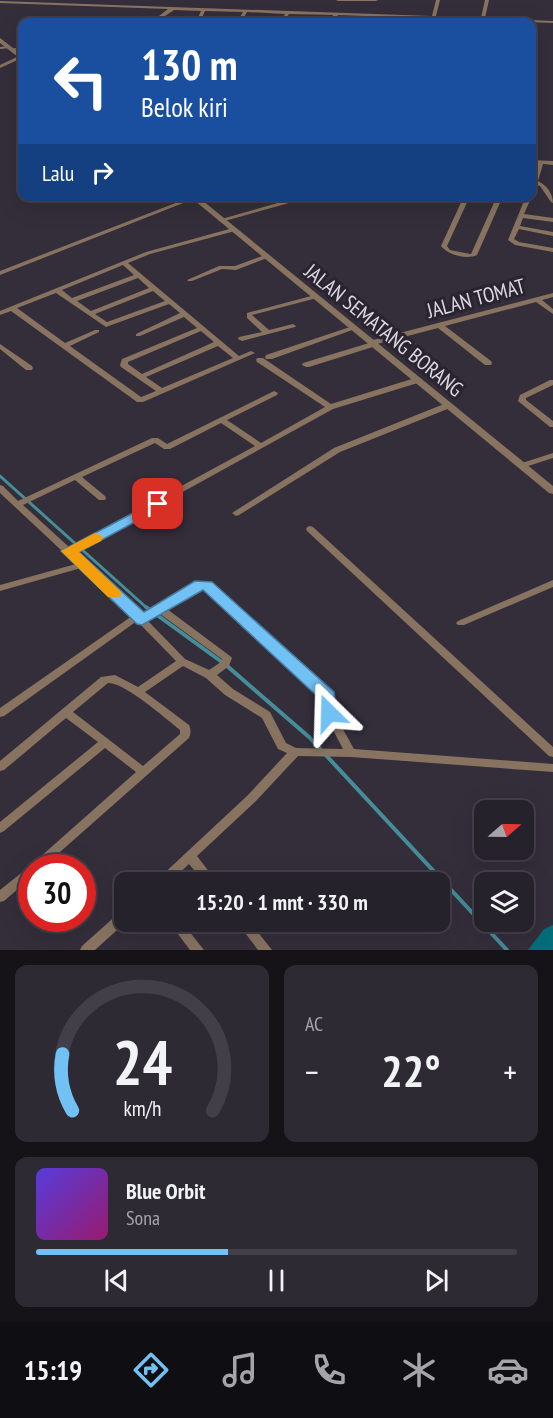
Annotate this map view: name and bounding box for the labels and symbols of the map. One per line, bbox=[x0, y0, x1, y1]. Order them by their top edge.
street label: JALAN SEMATANG BORANG bbox=[298, 257, 469, 402]
street label: JALAN TOMAT bbox=[423, 272, 529, 324]
pin bbox=[132, 478, 183, 529]
position arrow bbox=[297, 681, 361, 745]
north arrow bbox=[474, 800, 534, 860]
speed limit sign: 30 bbox=[18, 854, 96, 932]

